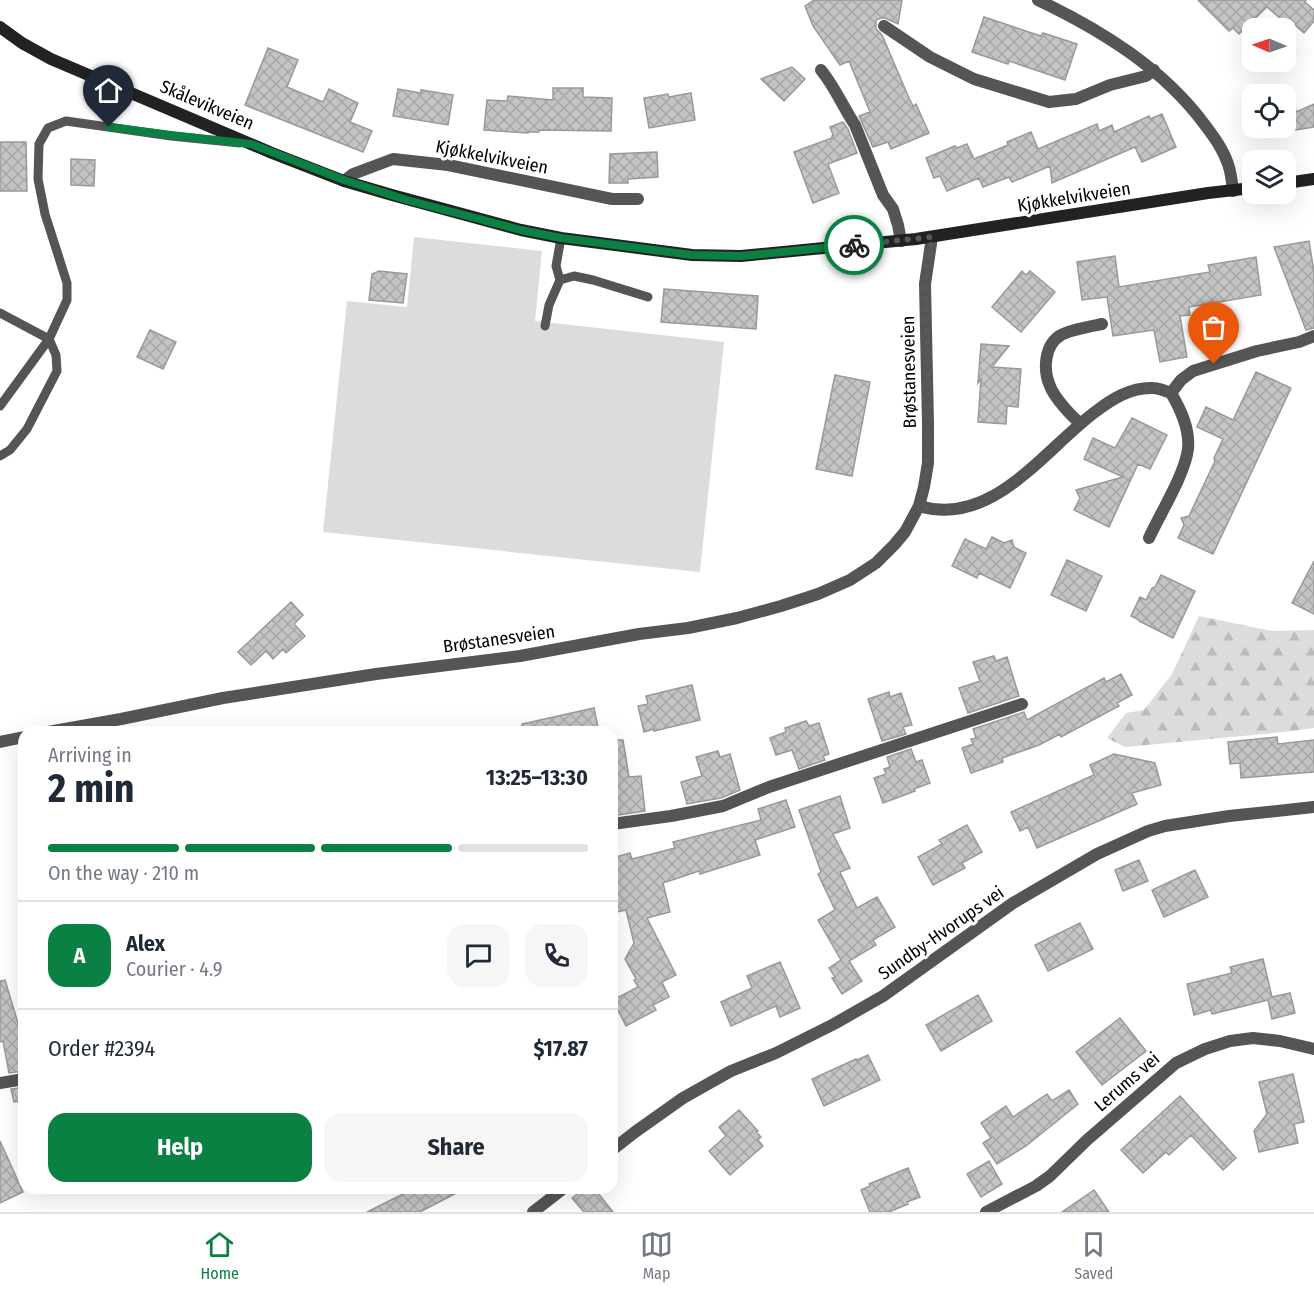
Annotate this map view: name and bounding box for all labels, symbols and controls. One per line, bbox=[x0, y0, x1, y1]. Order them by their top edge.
north arrow bbox=[1242, 18, 1296, 72]
map controls bbox=[1242, 18, 1296, 204]
pin bbox=[83, 65, 134, 127]
icon: home bbox=[92, 74, 125, 107]
street label: Skålevikveien bbox=[157, 75, 257, 135]
button: locate bbox=[1242, 84, 1296, 138]
street label: Kjøkkelvikveien bbox=[434, 135, 550, 179]
button: layers bbox=[1242, 150, 1296, 204]
street label: Kjøkkelvikveien bbox=[1016, 177, 1132, 217]
courier bbox=[824, 215, 884, 275]
icon: bike bbox=[838, 229, 871, 262]
pin bbox=[1188, 302, 1239, 364]
icon: bag bbox=[1197, 311, 1230, 344]
street label: Brøstanesveien bbox=[897, 315, 921, 429]
street label: Brøstanesveien bbox=[442, 620, 556, 658]
text: Arriving in bbox=[48, 743, 132, 767]
text: 13:25–13:30 bbox=[486, 764, 588, 791]
text: 2 min bbox=[48, 766, 134, 812]
text: On the way · 210 m bbox=[48, 861, 199, 885]
street label: Sundby-Hvorups vei bbox=[874, 881, 1008, 985]
button: chat bbox=[447, 924, 510, 987]
button: phone bbox=[525, 924, 588, 987]
text: Alex bbox=[126, 930, 165, 957]
text: A bbox=[74, 942, 85, 969]
text: Courier · 4.9 bbox=[126, 957, 222, 981]
text: Order #2394 bbox=[48, 1035, 155, 1062]
text: $17.87 bbox=[533, 1035, 588, 1062]
street label: Lerums vei bbox=[1090, 1048, 1164, 1116]
button: Help bbox=[48, 1113, 312, 1182]
button: Share bbox=[324, 1113, 588, 1182]
tab: Home bbox=[201, 1228, 239, 1283]
tab: Map bbox=[640, 1228, 673, 1283]
tab: Saved bbox=[1074, 1228, 1113, 1283]

